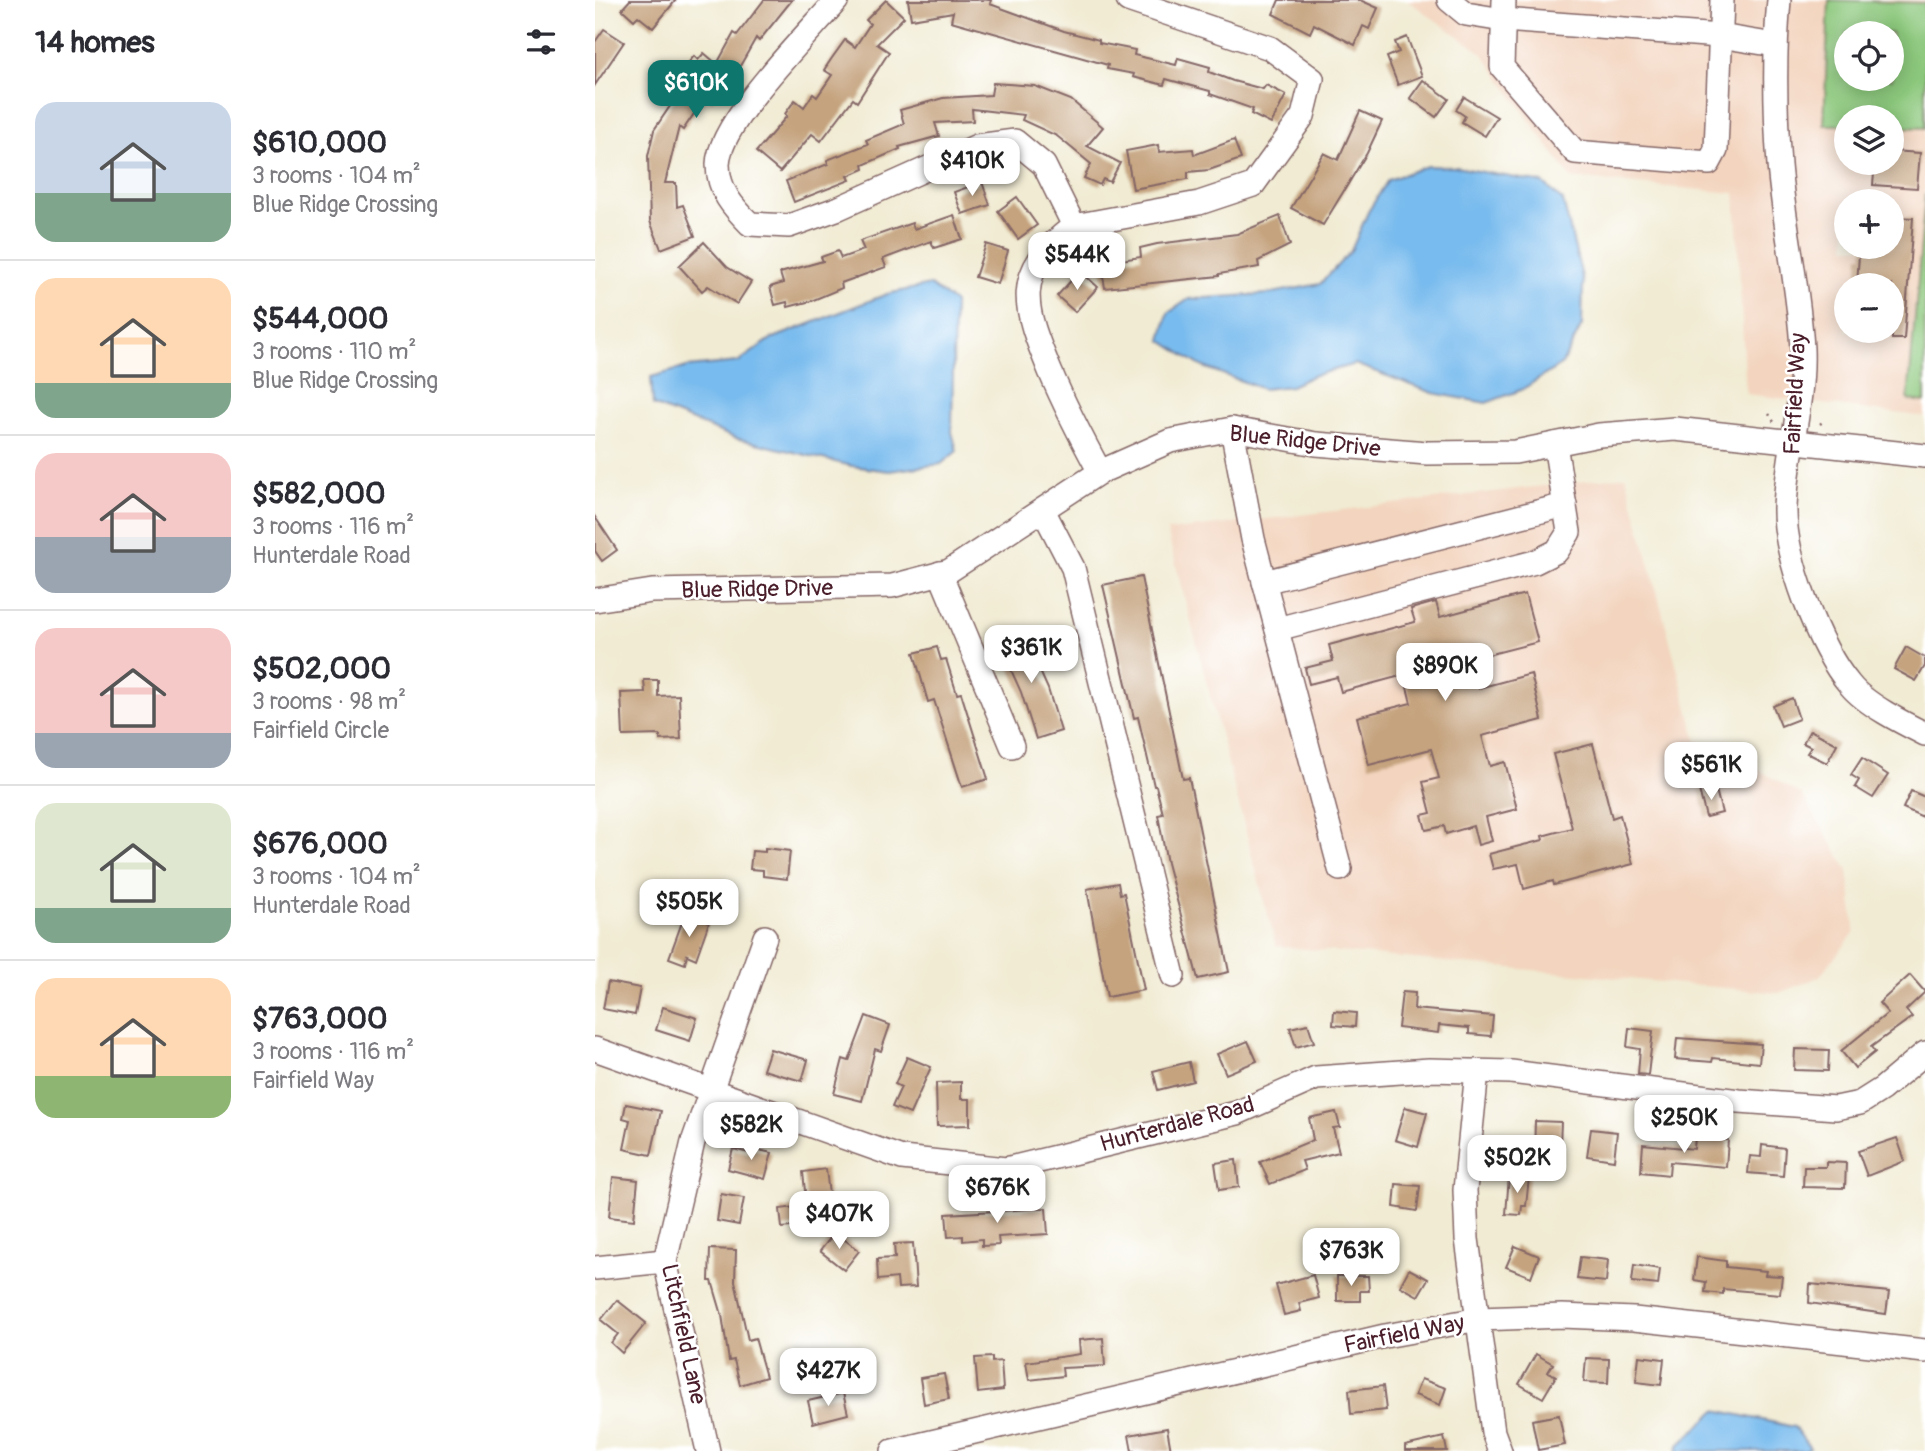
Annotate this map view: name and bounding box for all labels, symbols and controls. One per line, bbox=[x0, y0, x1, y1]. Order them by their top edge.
map controls bbox=[1834, 21, 1904, 343]
button: locate bbox=[1834, 21, 1904, 91]
icon: filters bbox=[522, 23, 560, 61]
text: 14 homes bbox=[35, 24, 155, 61]
pin: $610K bbox=[647, 60, 745, 120]
text: $610K bbox=[664, 68, 728, 97]
button: layers bbox=[1834, 105, 1904, 175]
text: $610,000 bbox=[252, 124, 387, 161]
icon: home bbox=[91, 130, 175, 214]
pin: $410K bbox=[923, 138, 1021, 198]
text: $410K bbox=[940, 146, 1004, 175]
text: 3 rooms · 104 m² bbox=[252, 161, 421, 190]
button: + bbox=[1834, 189, 1904, 259]
text: Blue Ridge Crossing bbox=[252, 190, 438, 219]
pin: $544K bbox=[1028, 232, 1126, 292]
text: $544K bbox=[1044, 240, 1110, 269]
button: − bbox=[1834, 273, 1904, 343]
text: $544,000 bbox=[252, 300, 388, 337]
icon: home bbox=[91, 306, 175, 390]
street label: Fairfield Way bbox=[1777, 332, 1813, 456]
text: 3 rooms · 110 m² bbox=[252, 337, 416, 366]
text: Blue Ridge Crossing bbox=[252, 366, 438, 395]
street label: Blue Ridge Drive bbox=[1228, 419, 1383, 463]
text: $582,000 bbox=[252, 475, 386, 512]
icon: home bbox=[91, 481, 175, 565]
text: 3 rooms · 116 m² bbox=[252, 512, 414, 541]
text: Hunterdale Road bbox=[252, 541, 411, 570]
street label: Blue Ridge Drive bbox=[681, 573, 834, 605]
pin: $361K bbox=[982, 626, 1080, 685]
text: $361K bbox=[1000, 633, 1062, 662]
pin: $890K bbox=[1396, 644, 1494, 703]
text: $502,000 bbox=[252, 650, 391, 687]
text: $890K bbox=[1412, 651, 1478, 680]
icon: home bbox=[91, 656, 175, 740]
text: 3 rooms · 98 m² bbox=[252, 687, 406, 716]
text: Fairfield Circle bbox=[252, 716, 389, 745]
pin: $561K bbox=[1662, 742, 1760, 802]
text: $561K bbox=[1680, 750, 1742, 779]
text: $676,000 bbox=[252, 825, 388, 862]
icon: home bbox=[91, 831, 175, 915]
text: 3 rooms · 104 m² bbox=[252, 862, 421, 891]
pin: $505K bbox=[640, 880, 738, 939]
text: $505K bbox=[656, 887, 722, 916]
text: Hunterdale Road bbox=[252, 891, 411, 920]
text: $763,000 bbox=[252, 1000, 387, 1037]
icon: home bbox=[91, 1006, 175, 1090]
text: 3 rooms · 116 m² bbox=[252, 1037, 414, 1066]
text: Fairfield Way bbox=[252, 1066, 374, 1095]
street label: Hunterdale Road bbox=[1097, 1089, 1257, 1159]
pin: $250K bbox=[1635, 1096, 1733, 1155]
pin: $582K bbox=[702, 1102, 800, 1162]
text: $250K bbox=[1650, 1103, 1718, 1132]
text: $582K bbox=[719, 1110, 783, 1139]
pin: $502K bbox=[1468, 1136, 1566, 1195]
text: $502K bbox=[1483, 1143, 1551, 1172]
pin: $676K bbox=[948, 1166, 1046, 1225]
text: $676K bbox=[964, 1173, 1030, 1202]
pin: $407K bbox=[790, 1192, 888, 1251]
text: $407K bbox=[805, 1199, 873, 1228]
pin: $763K bbox=[1302, 1228, 1400, 1288]
text: $763K bbox=[1319, 1236, 1383, 1265]
street label: Litchfield Lane bbox=[655, 1261, 713, 1407]
street label: Fairfield Way bbox=[1341, 1308, 1467, 1360]
pin: $427K bbox=[779, 1348, 877, 1408]
text: $427K bbox=[796, 1356, 860, 1385]

